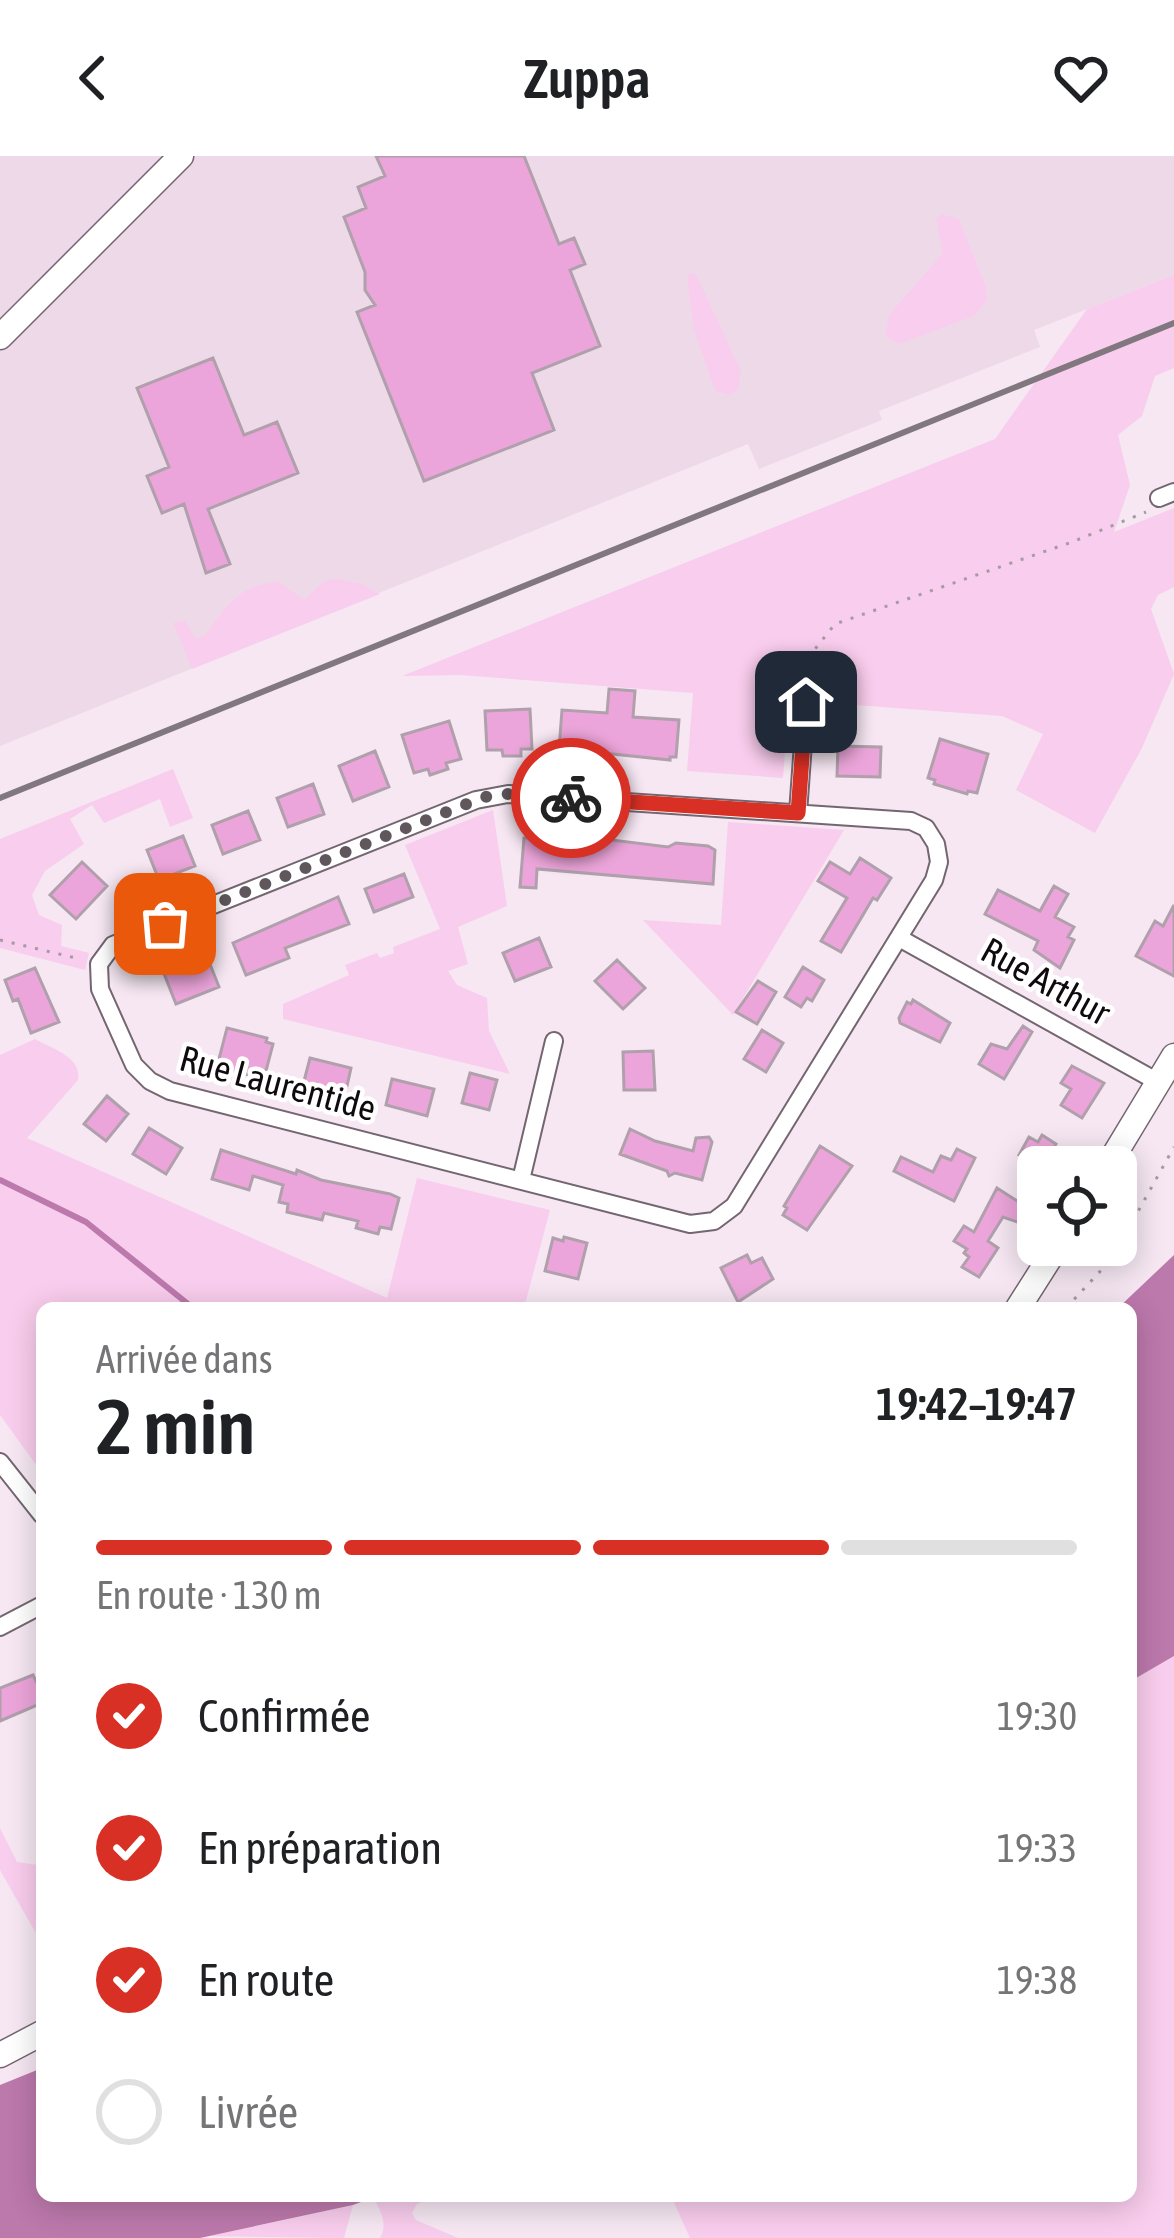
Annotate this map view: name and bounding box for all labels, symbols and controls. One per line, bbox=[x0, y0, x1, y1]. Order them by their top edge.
icon: back bbox=[60, 45, 126, 111]
icon: heart bbox=[1048, 45, 1114, 111]
text: Zuppa bbox=[524, 48, 650, 109]
pin bbox=[755, 651, 857, 753]
icon: home bbox=[773, 669, 839, 735]
courier bbox=[511, 738, 631, 858]
icon: bike bbox=[538, 765, 604, 831]
pin bbox=[114, 873, 216, 975]
icon: bag bbox=[132, 891, 198, 957]
street label: Rue Arthur bbox=[974, 929, 1119, 1034]
street label: Rue Laurentide bbox=[175, 1037, 381, 1129]
map controls bbox=[1017, 1146, 1137, 1266]
button: locate bbox=[1017, 1146, 1137, 1266]
text: Arrivée dans bbox=[96, 1337, 273, 1381]
text: 19:42–19:47 bbox=[876, 1378, 1077, 1430]
text: 2 min bbox=[96, 1381, 255, 1471]
text: En route · 130 m bbox=[96, 1573, 322, 1617]
icon: check bbox=[96, 1683, 162, 1749]
text: Confirmée bbox=[198, 1690, 370, 1742]
text: 19:30 bbox=[997, 1694, 1077, 1738]
icon: check bbox=[96, 1815, 162, 1881]
text: En préparation bbox=[198, 1822, 442, 1874]
text: 19:33 bbox=[997, 1826, 1077, 1870]
icon: check bbox=[96, 1947, 162, 2013]
text: En route bbox=[198, 1954, 334, 2006]
text: 19:38 bbox=[997, 1958, 1077, 2002]
text: Livrée bbox=[198, 2086, 298, 2138]

